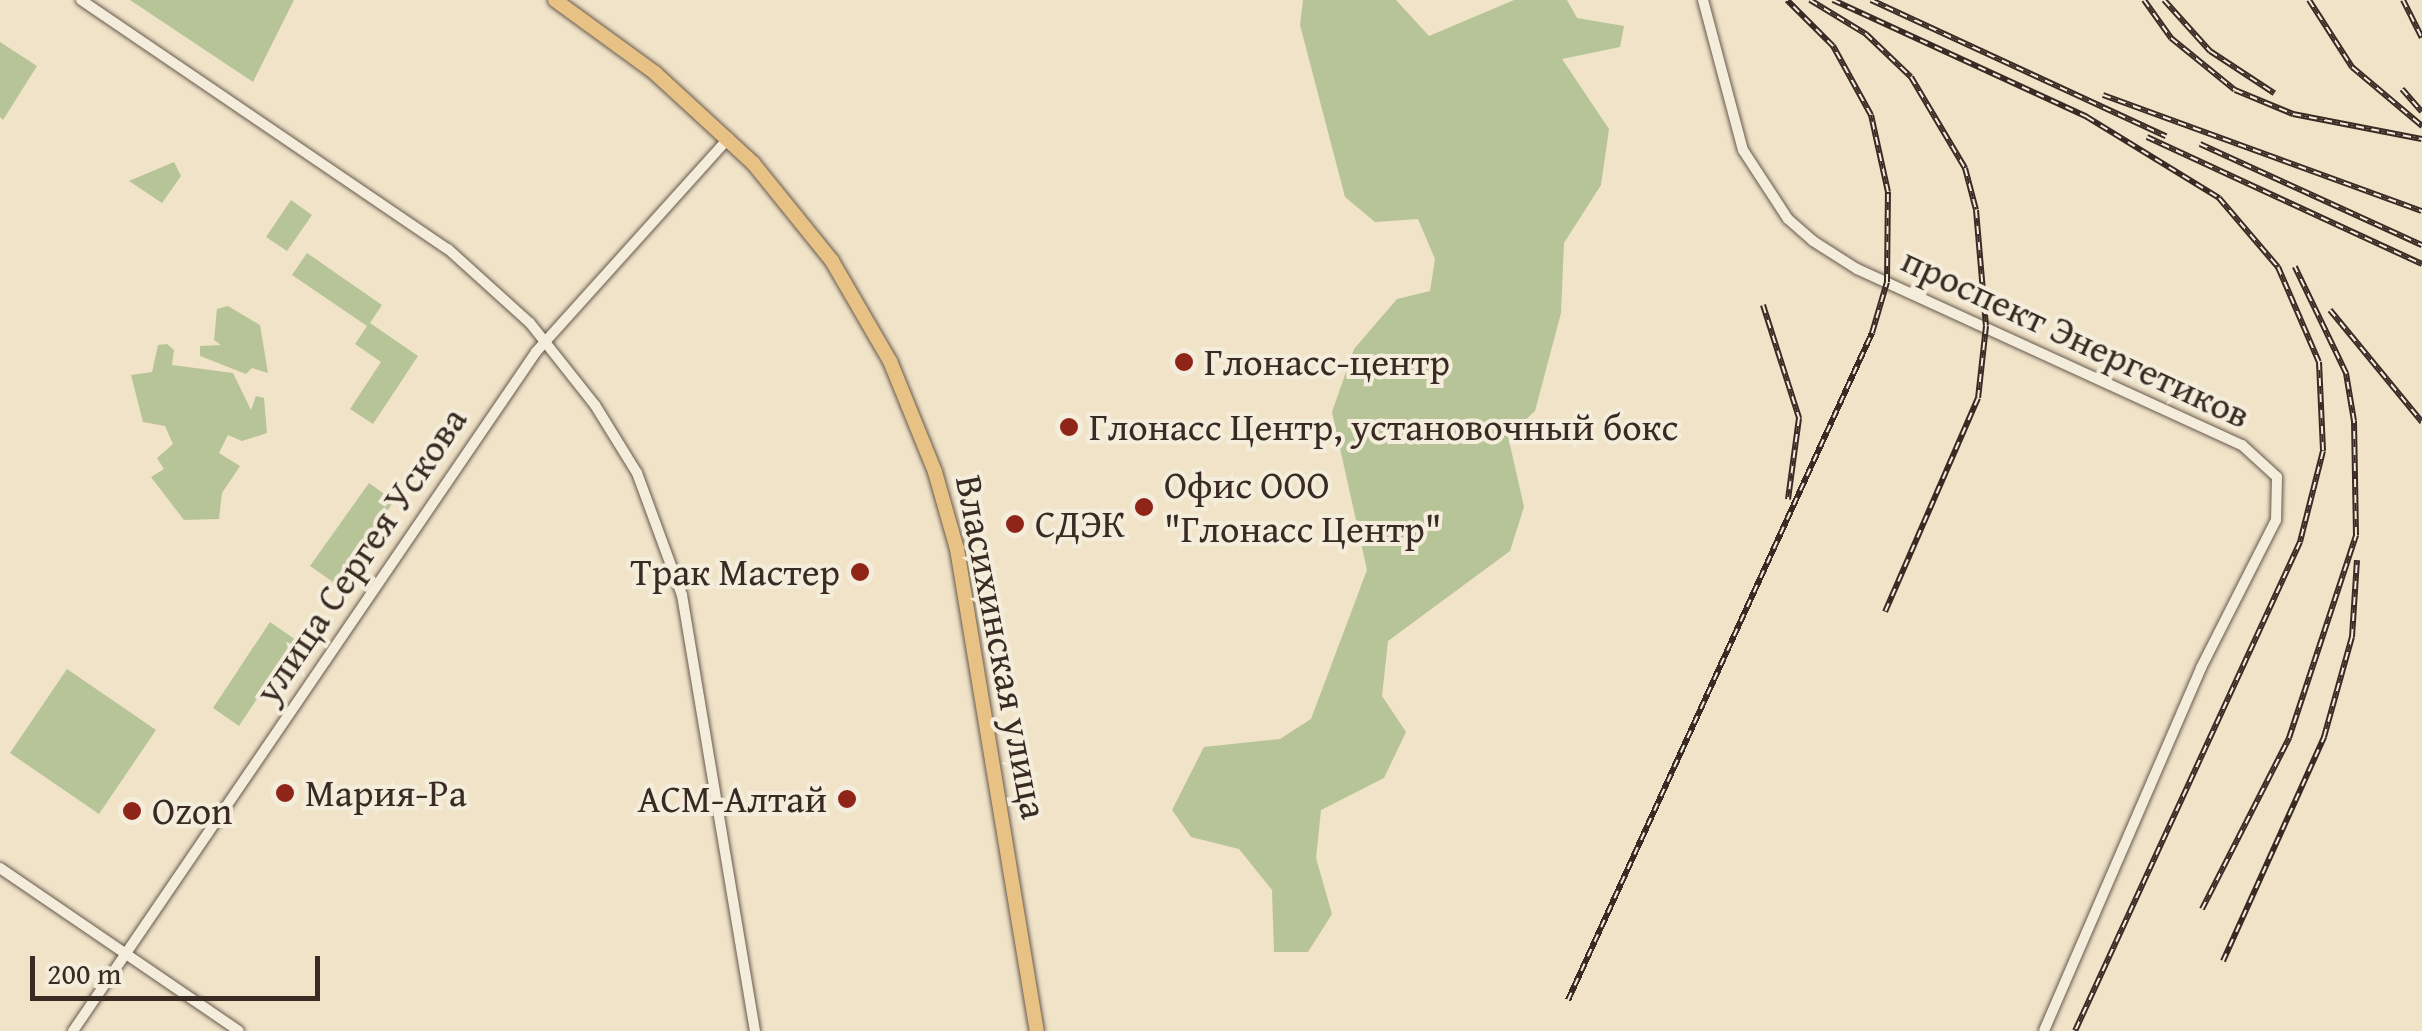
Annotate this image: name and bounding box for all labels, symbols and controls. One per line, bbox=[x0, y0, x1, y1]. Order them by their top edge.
street label: проспект Энергетиков bbox=[1895, 236, 2257, 438]
place label: Глонасс-центр bbox=[1204, 339, 1450, 385]
marker: Глонасс-центр bbox=[1173, 351, 1195, 373]
street label: улица Сергея Ускова bbox=[244, 398, 476, 712]
place label: Глонасс Центр, установочный бокс bbox=[1089, 404, 1678, 450]
marker: Глонасс Центр, установочный бокс bbox=[1058, 416, 1080, 438]
place label: Офис ООО "Глонасс Центр" bbox=[1164, 462, 1442, 552]
street label: Власихинская улица bbox=[946, 471, 1058, 823]
marker: Офис ООО "Глонасс Центр" bbox=[1133, 496, 1155, 518]
place label: СДЭК bbox=[1035, 501, 1125, 547]
marker: СДЭК bbox=[1004, 513, 1026, 535]
place label: Трак Мастер bbox=[630, 549, 840, 595]
marker: Трак Мастер bbox=[849, 561, 871, 583]
place label: Мария-Ра bbox=[305, 770, 467, 816]
place label: АСМ-Алтай bbox=[637, 776, 827, 822]
marker: Мария-Ра bbox=[274, 782, 296, 804]
place label: Ozon bbox=[152, 788, 232, 834]
marker: АСМ-Алтай bbox=[836, 788, 858, 810]
marker: Ozon bbox=[121, 800, 143, 822]
scale bar bbox=[35, 936, 325, 998]
text: 200 m bbox=[47, 951, 121, 995]

